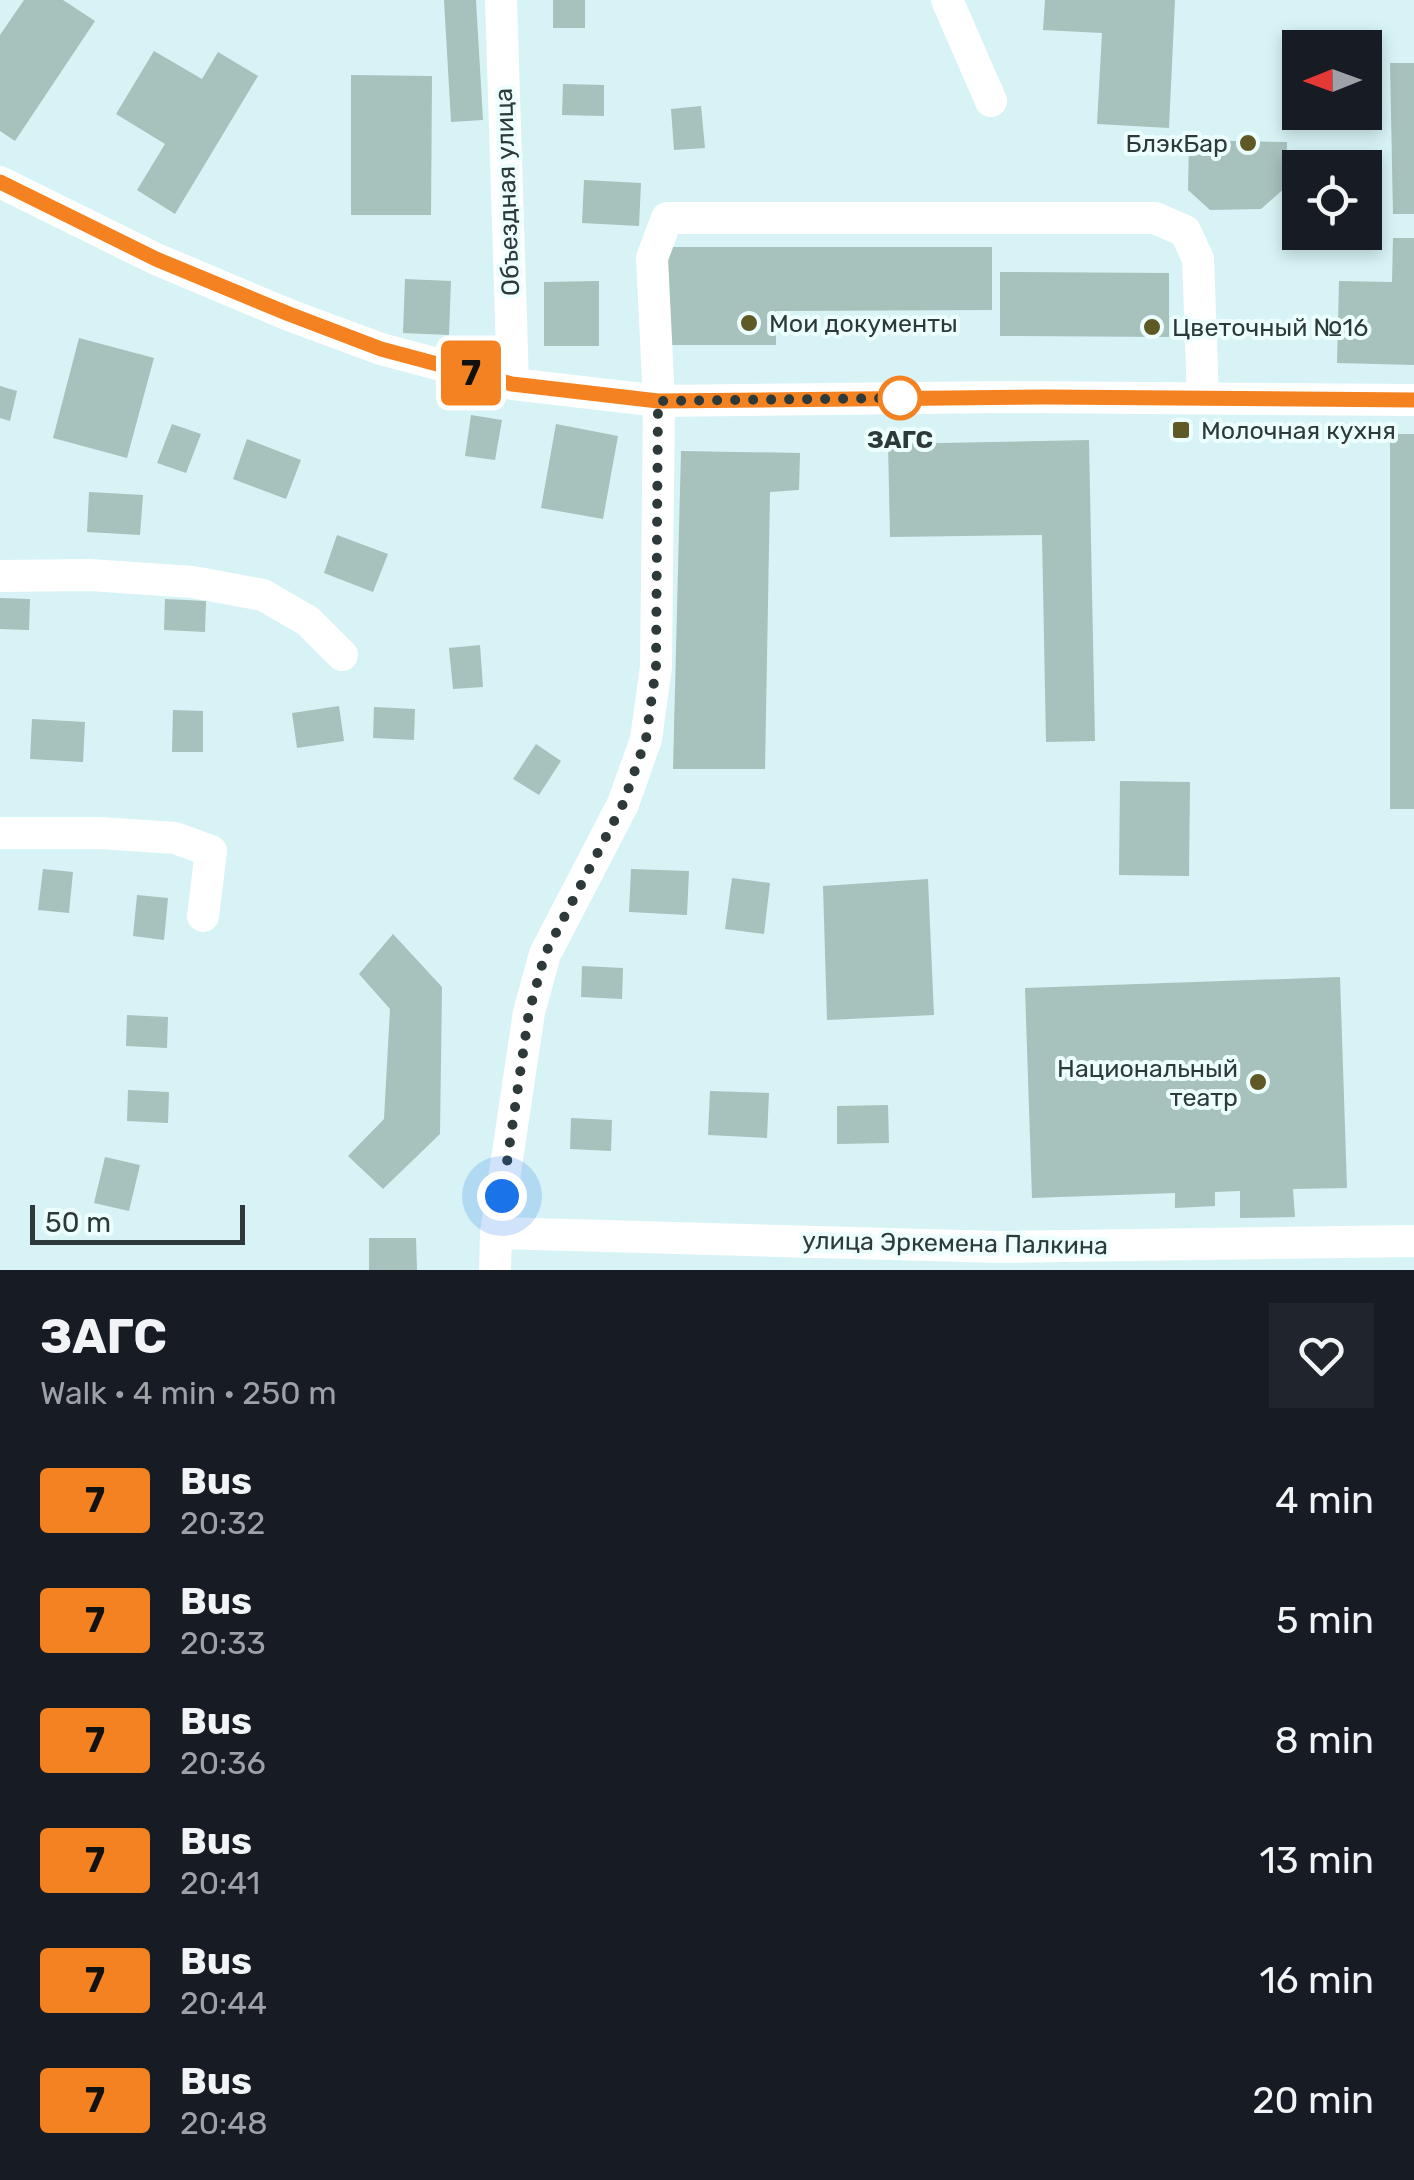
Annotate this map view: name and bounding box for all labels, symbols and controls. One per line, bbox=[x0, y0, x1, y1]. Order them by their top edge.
north arrow bbox=[1282, 30, 1382, 130]
map controls bbox=[1282, 30, 1382, 250]
street label: Объездная улица bbox=[489, 87, 525, 297]
place label: БлэкБар bbox=[1126, 129, 1228, 158]
marker: БлэкБар bbox=[1237, 132, 1259, 154]
button: locate bbox=[1282, 150, 1382, 250]
place label: Мои документы bbox=[769, 309, 958, 338]
marker: Мои документы bbox=[738, 312, 760, 334]
place label: Цветочный №16 bbox=[1172, 313, 1368, 342]
marker: Цветочный №16 bbox=[1141, 316, 1163, 338]
line badge: 7 bbox=[438, 340, 504, 406]
text: 7 bbox=[461, 352, 481, 394]
marker: ЗАГС bbox=[879, 377, 921, 419]
place label: Молочная кухня bbox=[1201, 416, 1396, 445]
marker: Молочная кухня bbox=[1170, 419, 1192, 441]
place label: ЗАГС bbox=[867, 425, 933, 454]
place label: Национальный театр bbox=[1057, 1054, 1238, 1112]
marker: Национальный театр bbox=[1247, 1071, 1269, 1093]
your location bbox=[477, 1171, 527, 1221]
scale bar bbox=[30, 1200, 245, 1244]
text: 50 m bbox=[45, 1206, 111, 1239]
street label: улица Эркемена Палкина bbox=[802, 1226, 1108, 1260]
button: heart bbox=[1269, 1303, 1374, 1408]
text: ЗАГС bbox=[40, 1308, 167, 1365]
text: Walk · 4 min · 250 m bbox=[40, 1374, 337, 1412]
text: Bus bbox=[180, 1458, 252, 1504]
text: 4 min bbox=[1275, 1477, 1374, 1523]
text: 7 bbox=[85, 1479, 105, 1521]
text: 20:32 bbox=[180, 1504, 265, 1542]
text: Bus bbox=[180, 1578, 252, 1624]
text: 5 min bbox=[1276, 1597, 1374, 1643]
text: 7 bbox=[85, 1599, 105, 1641]
text: 20:33 bbox=[180, 1624, 266, 1662]
text: Bus bbox=[180, 1698, 252, 1744]
text: 8 min bbox=[1275, 1717, 1374, 1763]
text: 7 bbox=[85, 1719, 105, 1761]
text: 20:36 bbox=[180, 1744, 266, 1782]
text: Bus bbox=[180, 1818, 252, 1864]
text: 13 min bbox=[1260, 1837, 1374, 1883]
text: 7 bbox=[85, 1839, 105, 1881]
text: 20:41 bbox=[180, 1864, 260, 1902]
text: Bus bbox=[180, 1938, 252, 1984]
text: 16 min bbox=[1260, 1957, 1374, 2003]
text: 7 bbox=[85, 1959, 105, 2001]
text: 20:44 bbox=[180, 1984, 267, 2022]
text: Bus bbox=[180, 2058, 252, 2104]
text: 20 min bbox=[1252, 2077, 1374, 2123]
text: 7 bbox=[85, 2079, 105, 2121]
text: 20:48 bbox=[180, 2104, 268, 2142]

